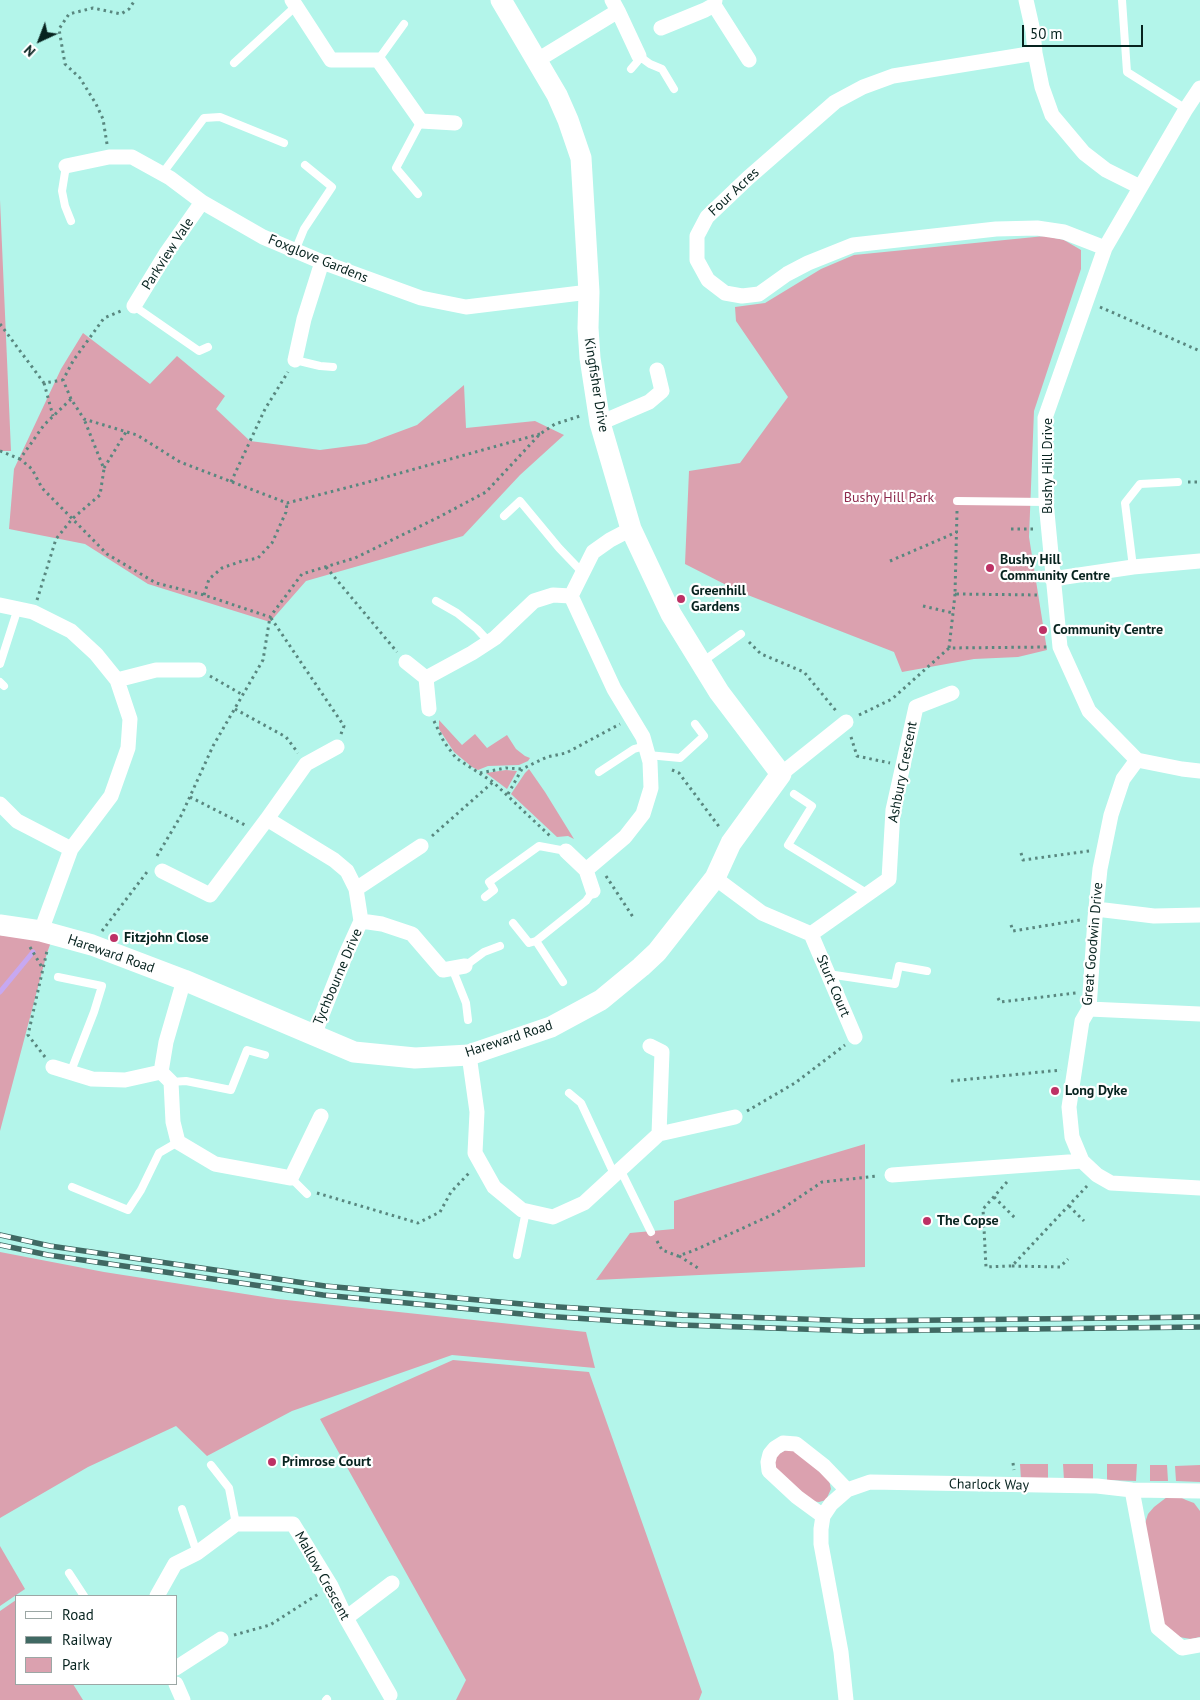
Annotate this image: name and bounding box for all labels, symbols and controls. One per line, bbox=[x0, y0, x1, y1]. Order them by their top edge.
north arrow bbox=[15, 15, 65, 65]
scale bar bbox=[1025, 15, 1146, 47]
text: 50 m bbox=[1030, 24, 1063, 43]
text: N bbox=[20, 41, 39, 61]
street label: Four Acres bbox=[705, 164, 763, 220]
street label: Parkview Vale bbox=[138, 215, 198, 293]
street label: Foxglove Gardens bbox=[266, 231, 370, 287]
street label: Kingfisher Drive bbox=[580, 336, 612, 434]
street label: Bushy Hill Drive bbox=[1040, 418, 1056, 514]
park label: Bushy Hill Park bbox=[844, 490, 934, 506]
place label: Bushy Hill Community Centre bbox=[1000, 552, 1110, 584]
marker: Bushy Hill Community Centre bbox=[984, 562, 996, 574]
place label: Greenhill Gardens bbox=[691, 583, 746, 616]
marker: Greenhill Gardens bbox=[675, 593, 687, 605]
place label: Community Centre bbox=[1053, 622, 1163, 638]
marker: Community Centre bbox=[1037, 624, 1049, 636]
street label: Ashbury Crescent bbox=[885, 720, 921, 824]
street label: Great Goodwin Drive bbox=[1079, 882, 1107, 1006]
street label: Tychbourne Drive bbox=[310, 926, 366, 1028]
place label: Fitzjohn Close bbox=[124, 930, 209, 946]
street label: Hareward Road bbox=[65, 931, 157, 977]
marker: Fitzjohn Close bbox=[108, 932, 120, 944]
street label: Sturt Court bbox=[812, 952, 854, 1020]
street label: Hareward Road bbox=[463, 1017, 555, 1061]
place label: Long Dyke bbox=[1065, 1083, 1127, 1099]
marker: Long Dyke bbox=[1049, 1085, 1061, 1097]
place label: The Copse bbox=[937, 1213, 999, 1229]
marker: The Copse bbox=[921, 1215, 933, 1227]
place label: Primrose Court bbox=[282, 1454, 371, 1470]
marker: Primrose Court bbox=[266, 1456, 278, 1468]
street label: Charlock Way bbox=[949, 1476, 1029, 1494]
street label: Mallow Crescent bbox=[291, 1529, 353, 1623]
legend bbox=[15, 1595, 178, 1685]
text: Road bbox=[62, 1605, 94, 1624]
text: Railway bbox=[62, 1630, 112, 1649]
text: Park bbox=[62, 1655, 90, 1674]

